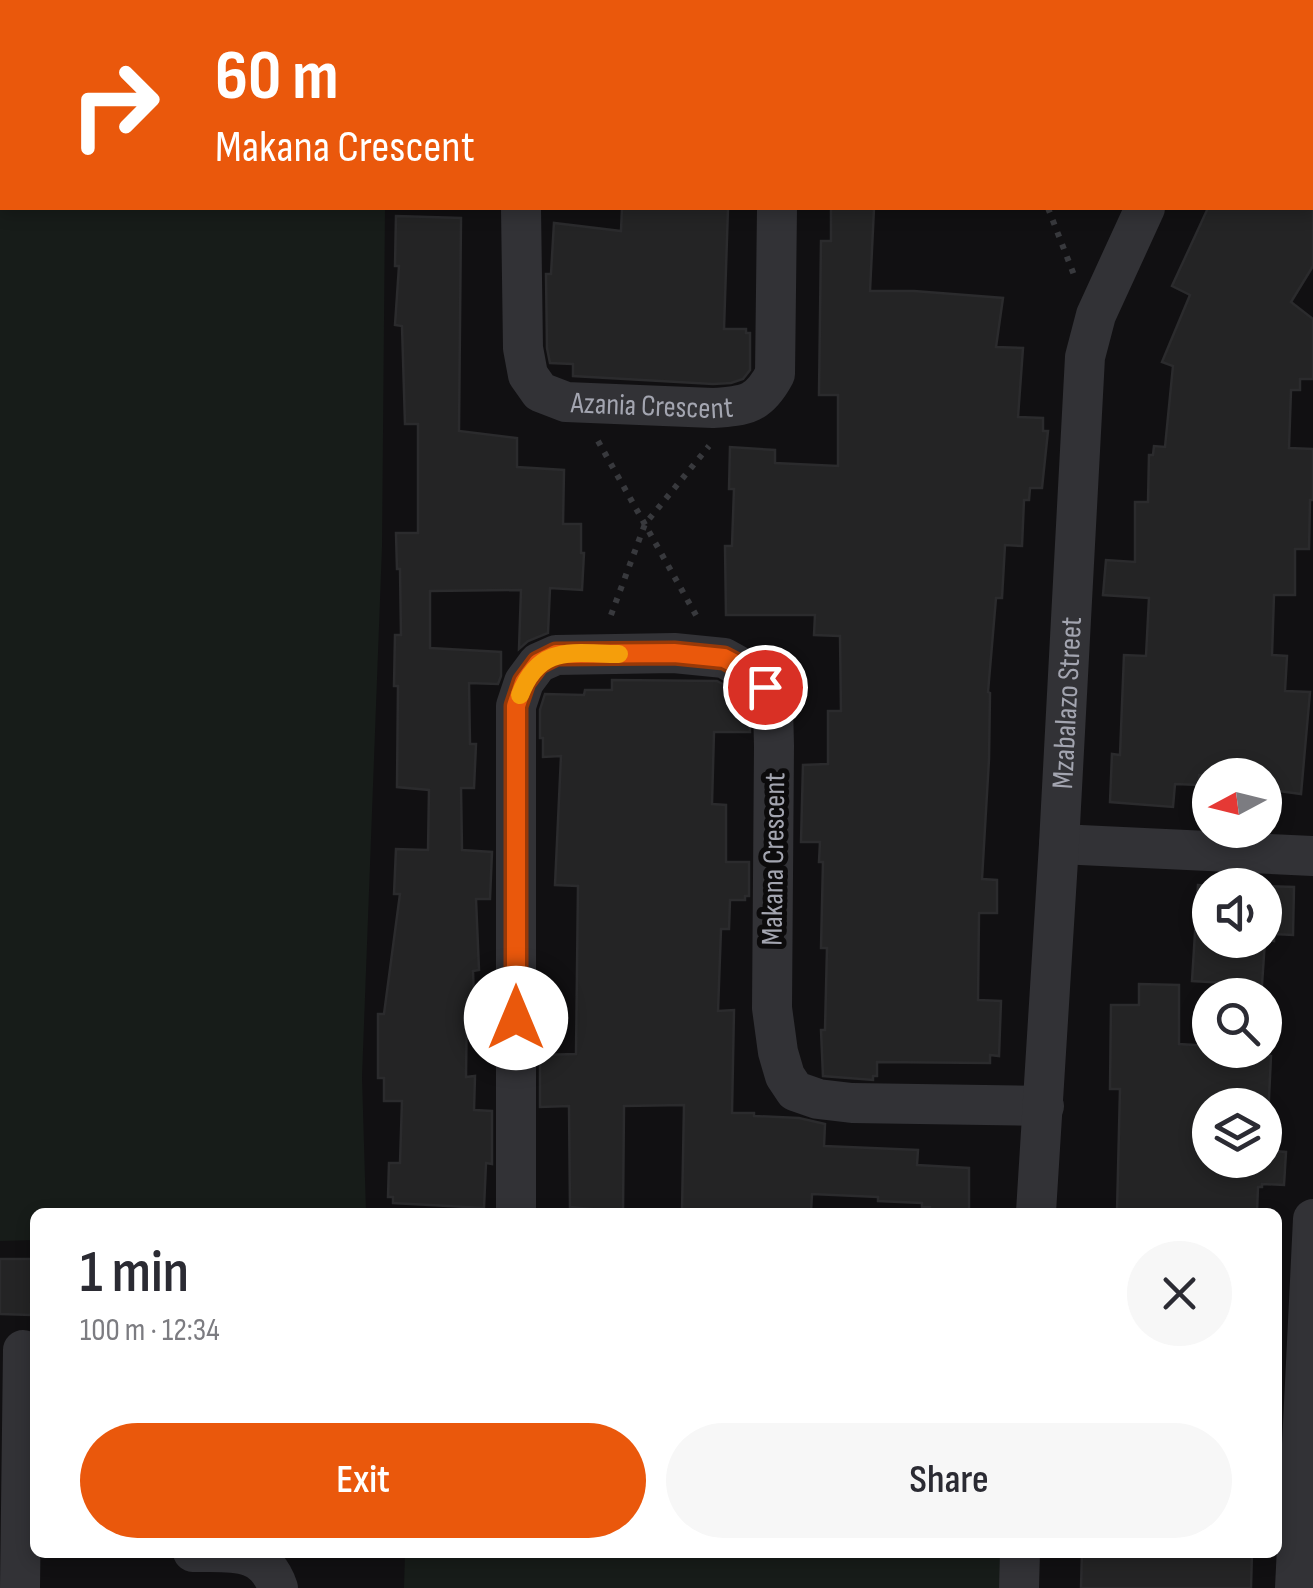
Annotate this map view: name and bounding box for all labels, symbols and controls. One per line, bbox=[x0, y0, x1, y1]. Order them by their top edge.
text: 60 m bbox=[215, 35, 339, 119]
icon: right bbox=[50, 40, 180, 170]
text: Makana Crescent bbox=[215, 120, 475, 175]
street label: Azania Crescent bbox=[569, 385, 735, 427]
street label: Mzabalazo Street bbox=[1045, 616, 1090, 790]
pin bbox=[723, 645, 808, 730]
icon: arrive bbox=[738, 660, 793, 715]
north arrow bbox=[1192, 758, 1282, 848]
map controls bbox=[1192, 758, 1282, 1178]
street label: Makana Crescent bbox=[754, 772, 794, 946]
button: sound bbox=[1192, 868, 1282, 958]
position arrow bbox=[464, 966, 568, 1070]
button: search bbox=[1192, 978, 1282, 1068]
button: layers bbox=[1192, 1088, 1282, 1178]
text: 1 min bbox=[80, 1237, 189, 1309]
button: close bbox=[1127, 1241, 1232, 1346]
text: 100 m · 12:34 bbox=[80, 1311, 220, 1350]
button: Exit bbox=[80, 1423, 646, 1538]
button: Share bbox=[666, 1423, 1232, 1538]

